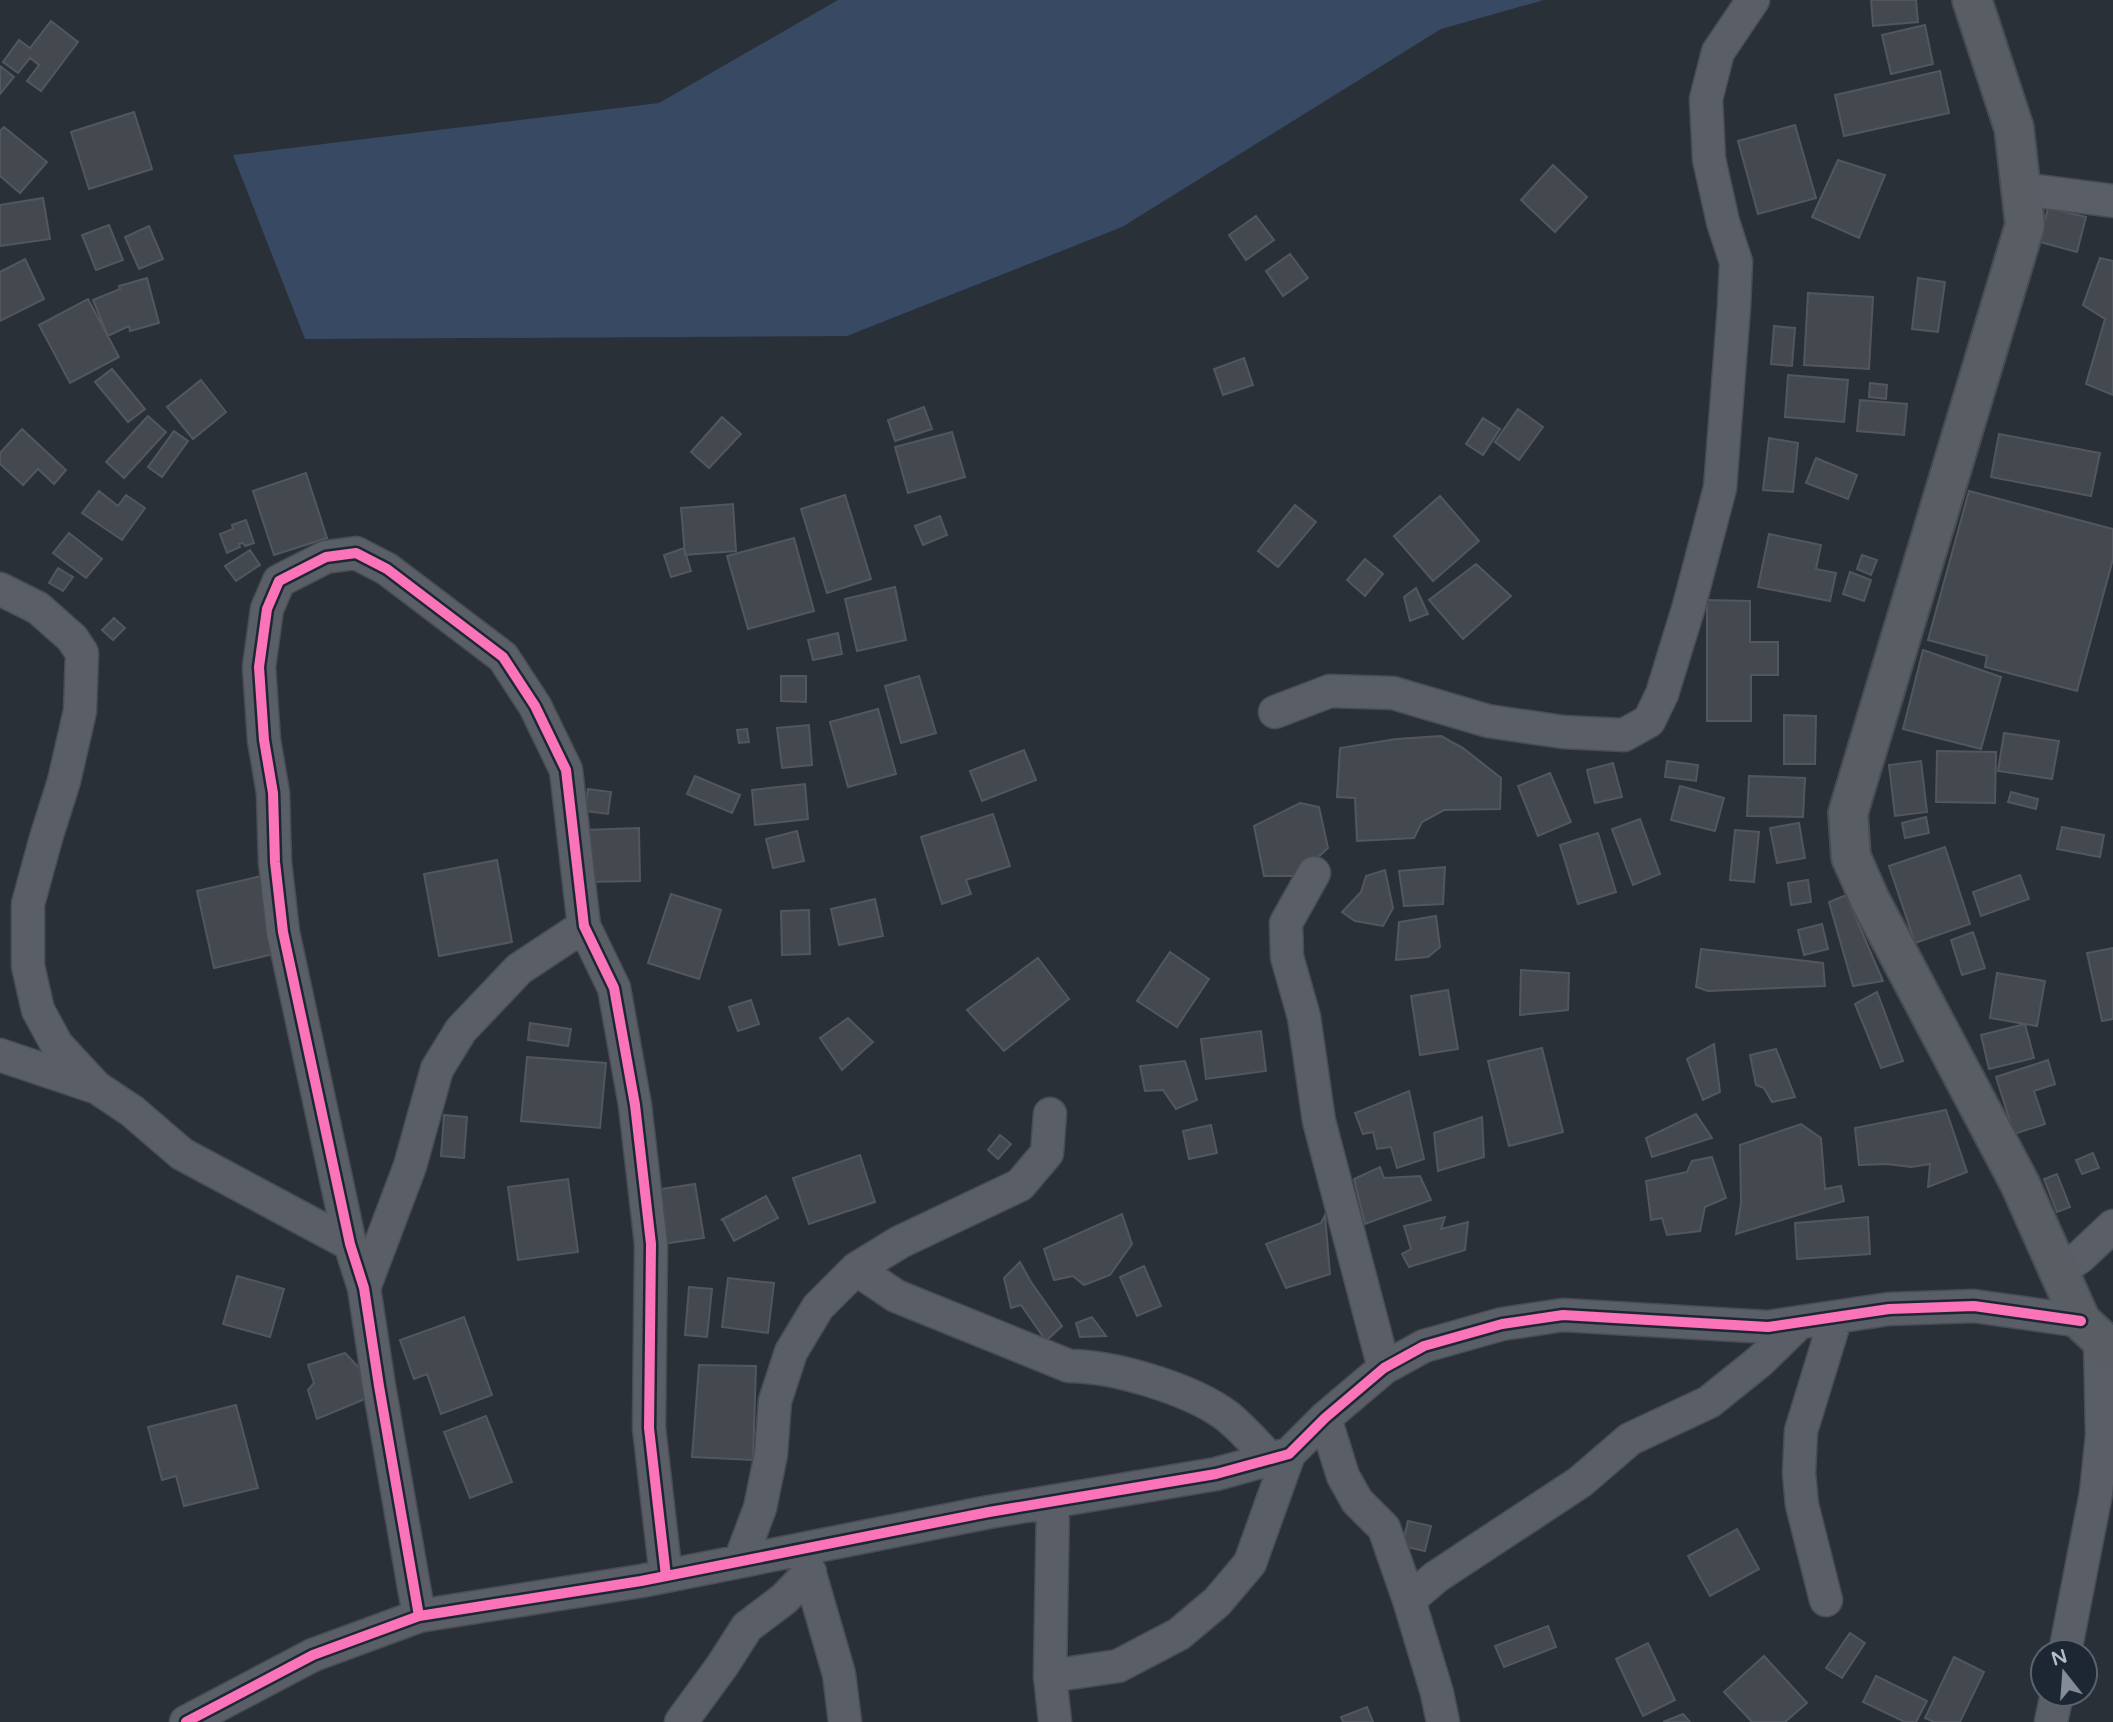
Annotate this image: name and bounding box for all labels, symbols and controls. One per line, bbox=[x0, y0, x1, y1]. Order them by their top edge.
north arrow bbox=[2029, 1638, 2099, 1708]
text: N bbox=[2049, 1645, 2070, 1670]

